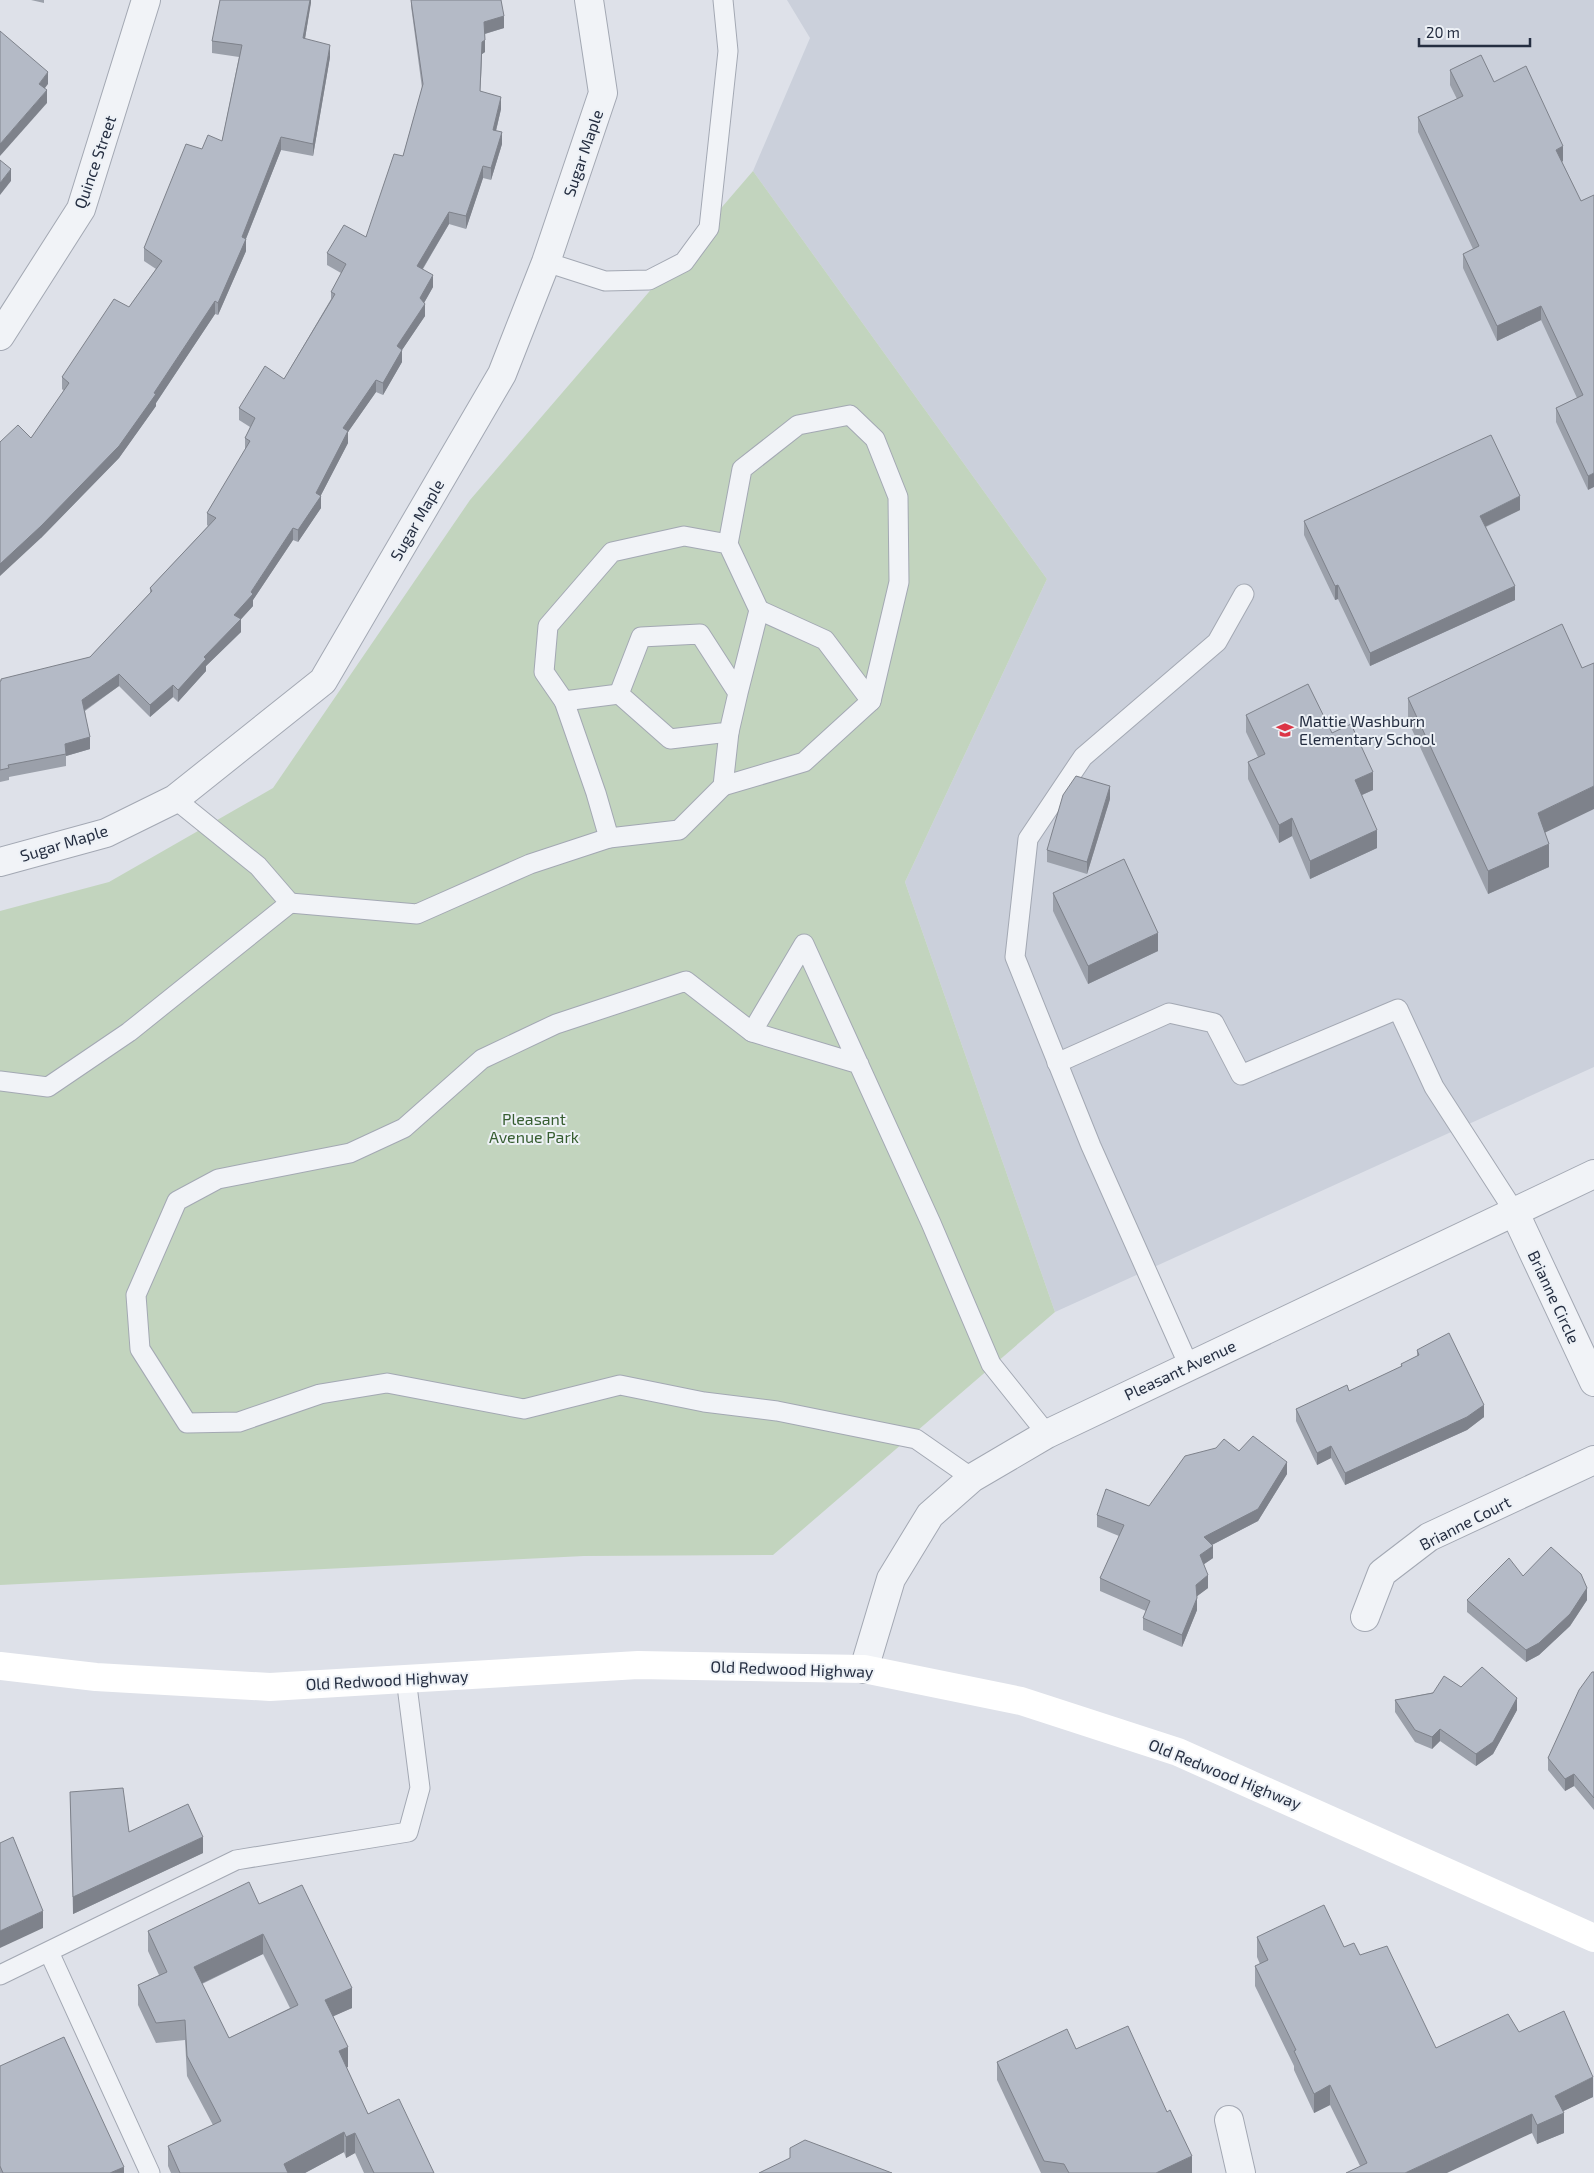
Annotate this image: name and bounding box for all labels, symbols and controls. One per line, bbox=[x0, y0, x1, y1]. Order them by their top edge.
scale bar bbox=[1419, 15, 1530, 47]
text: 20 m bbox=[1426, 23, 1460, 41]
street label: Sugar Maple bbox=[559, 107, 606, 199]
street label: Quince Street bbox=[70, 113, 120, 211]
street label: Sugar Maple bbox=[386, 476, 448, 564]
place label: Mattie Washburn Elementary School bbox=[1299, 711, 1435, 748]
school or university icon: Mattie Washburn Elementary School bbox=[1275, 720, 1295, 740]
street label: Sugar Maple bbox=[18, 820, 110, 865]
park label: Pleasant Avenue Park bbox=[489, 1109, 579, 1146]
street label: Brianne Circle bbox=[1525, 1247, 1584, 1346]
street label: Pleasant Avenue bbox=[1121, 1335, 1238, 1404]
street label: Brianne Court bbox=[1416, 1491, 1513, 1554]
street label: Old Redwood Highway bbox=[710, 1656, 874, 1681]
street label: Old Redwood Highway bbox=[305, 1666, 469, 1693]
street label: Old Redwood Highway bbox=[1146, 1734, 1305, 1813]

